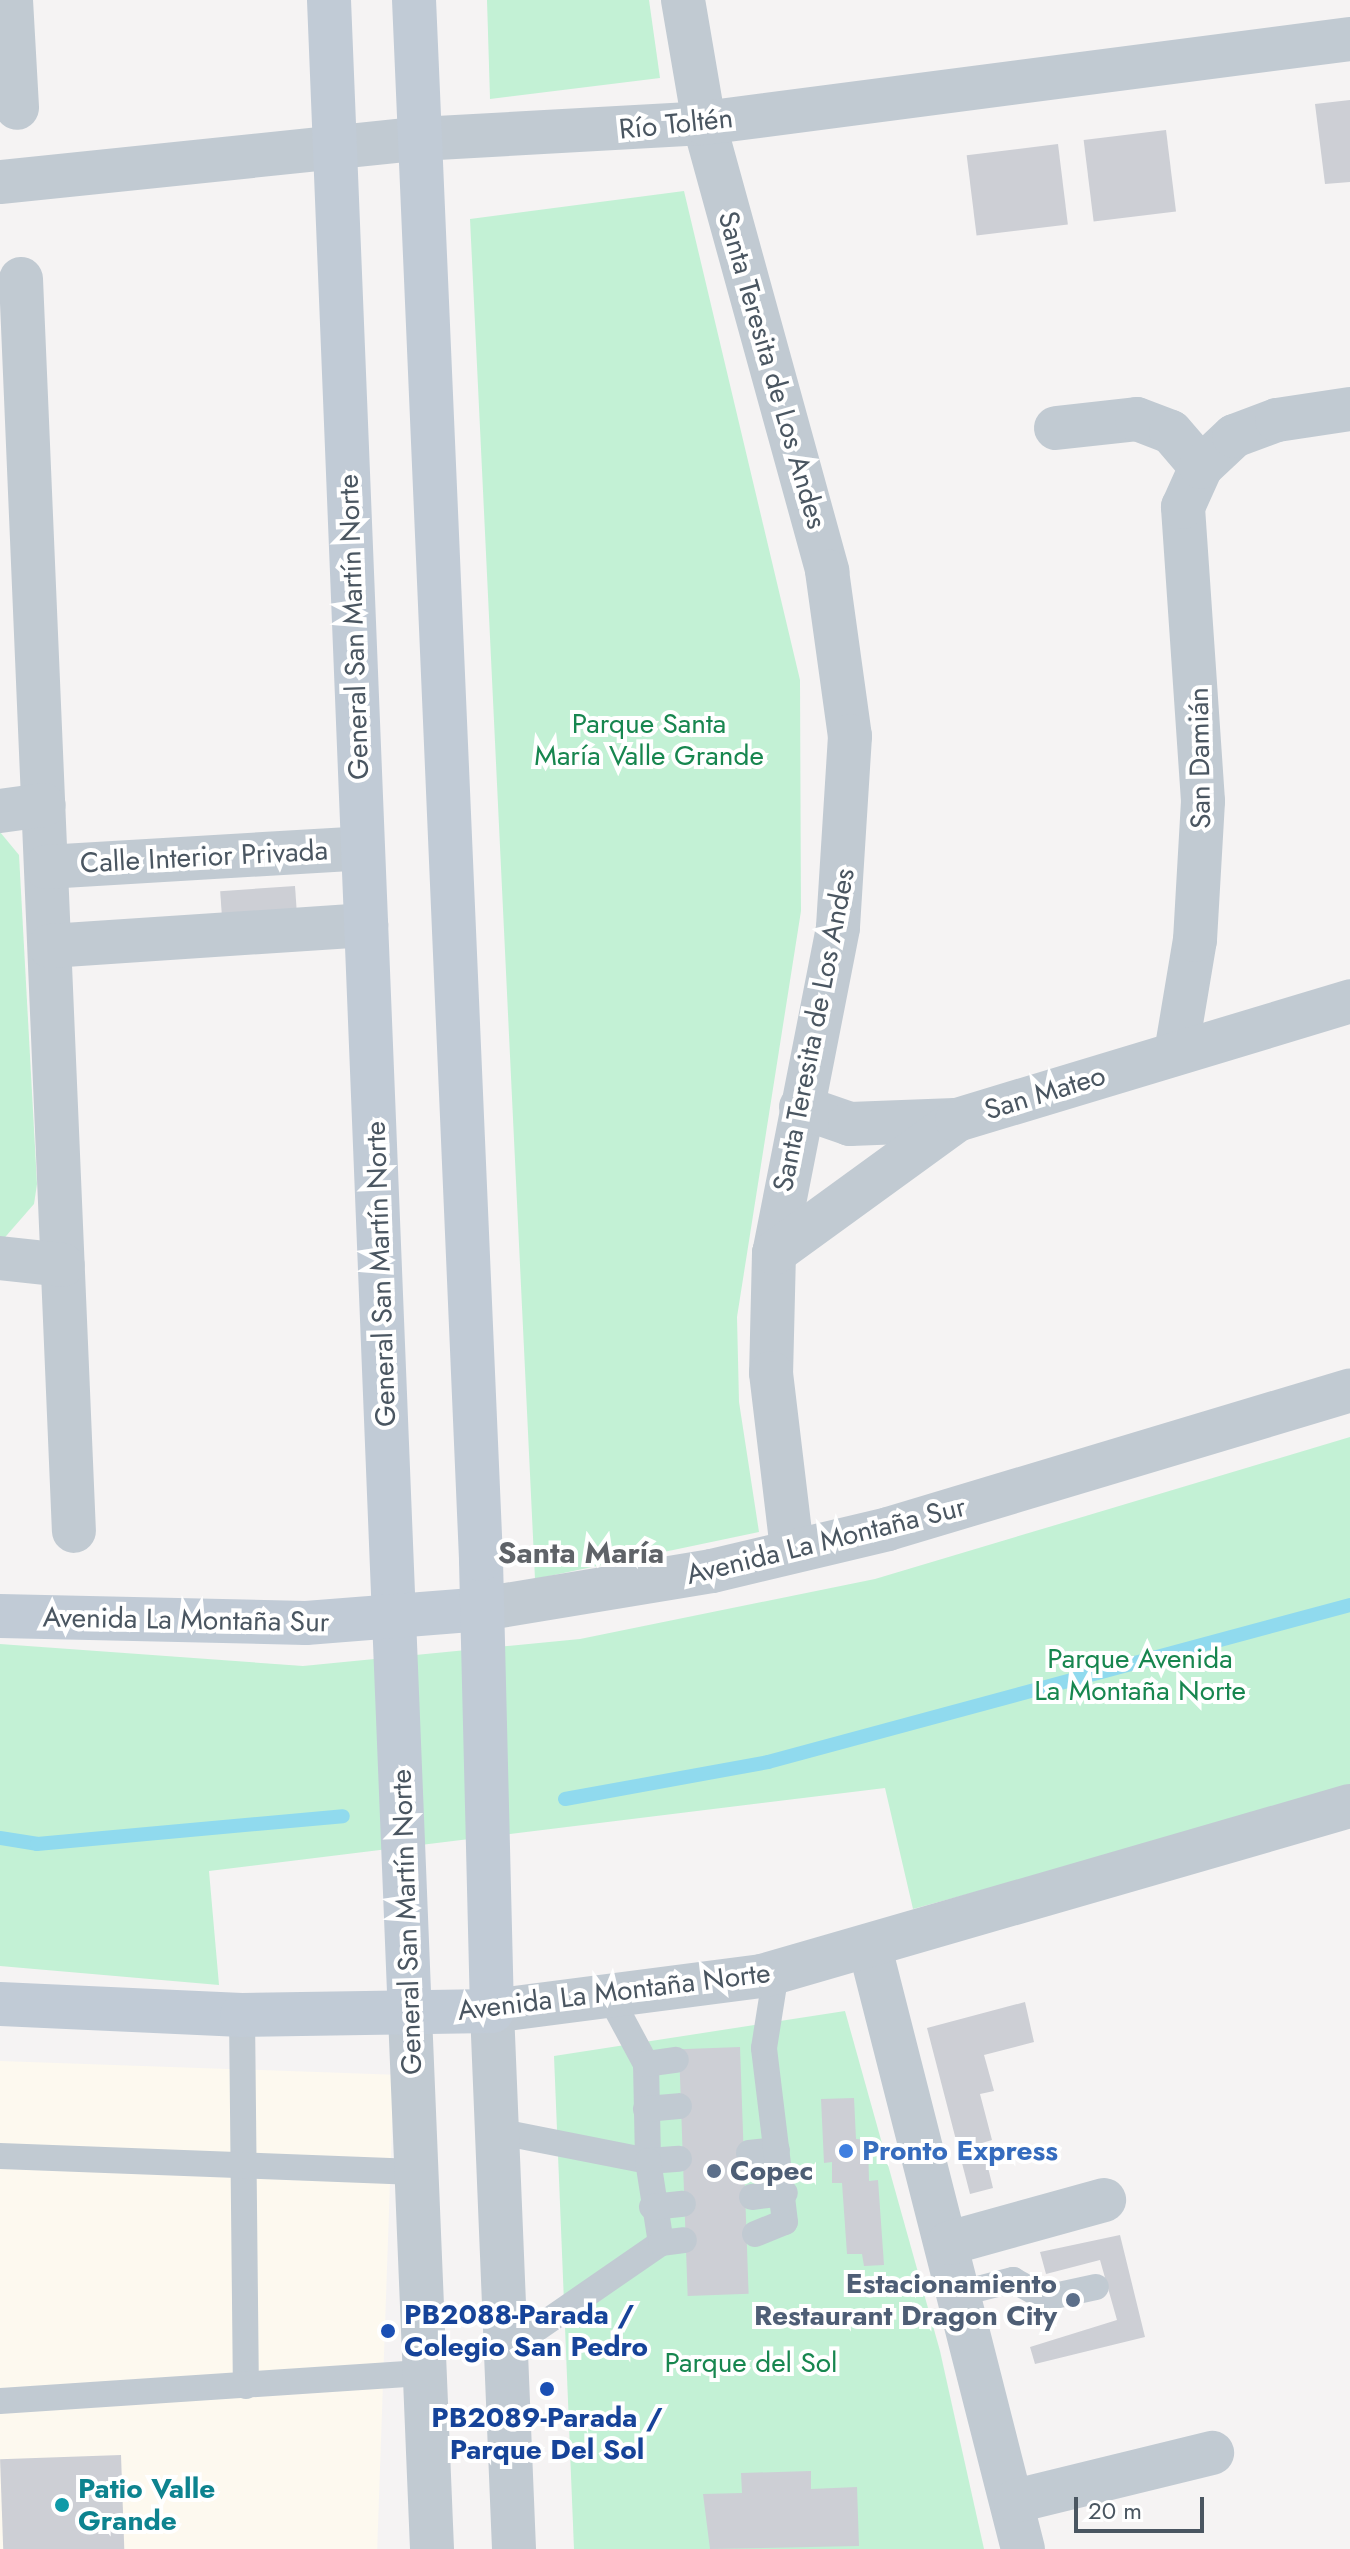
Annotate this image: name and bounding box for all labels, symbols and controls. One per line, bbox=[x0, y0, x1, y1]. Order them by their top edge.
street label: Río Toltén bbox=[617, 101, 735, 147]
street label: Santa Teresita de Los Andes bbox=[711, 207, 833, 533]
street label: General San Martín Norte bbox=[332, 474, 376, 780]
street label: San Damián bbox=[1182, 687, 1218, 829]
park label: Parque Santa María Valle Grande bbox=[534, 707, 764, 773]
street label: Calle Interior Privada bbox=[79, 834, 329, 880]
street label: Santa Teresita de Los Andes bbox=[766, 865, 862, 1195]
street label: San Mateo bbox=[981, 1059, 1109, 1127]
street label: General San Martín Norte bbox=[359, 1121, 403, 1427]
street label: Avenida La Montaña Sur bbox=[683, 1490, 969, 1592]
district label: Santa María bbox=[498, 1535, 664, 1571]
street label: Avenida La Montaña Sur bbox=[42, 1601, 330, 1639]
park label: Parque Avenida La Montaña Norte bbox=[1034, 1642, 1246, 1708]
street label: General San Martín Norte bbox=[385, 1769, 429, 2075]
street label: Avenida La Montaña Norte bbox=[456, 1956, 772, 2028]
place label: Pronto Express bbox=[862, 2134, 1058, 2168]
marker: Pronto Express bbox=[837, 2142, 855, 2160]
place label: Copec bbox=[730, 2154, 813, 2188]
marker: Copec bbox=[705, 2162, 723, 2180]
place label: Estacionamiento Restaurant Dragon City bbox=[754, 2267, 1057, 2333]
marker: Estacionamiento Restaurant Dragon City bbox=[1064, 2291, 1082, 2309]
place label: PB2088-Parada / Colegio San Pedro bbox=[404, 2298, 648, 2364]
marker: PB2088-Parada / Colegio San Pedro bbox=[379, 2322, 397, 2340]
park label: Parque del Sol bbox=[665, 2346, 837, 2380]
marker: PB2089-Parada / Parque Del Sol bbox=[538, 2380, 556, 2398]
place label: PB2089-Parada / Parque Del Sol bbox=[431, 2401, 663, 2467]
place label: Patio Valle Grande bbox=[78, 2472, 215, 2538]
scale bar bbox=[1078, 2481, 1208, 2531]
text: 20 m bbox=[1088, 2493, 1142, 2528]
marker: Patio Valle Grande bbox=[53, 2496, 71, 2514]

